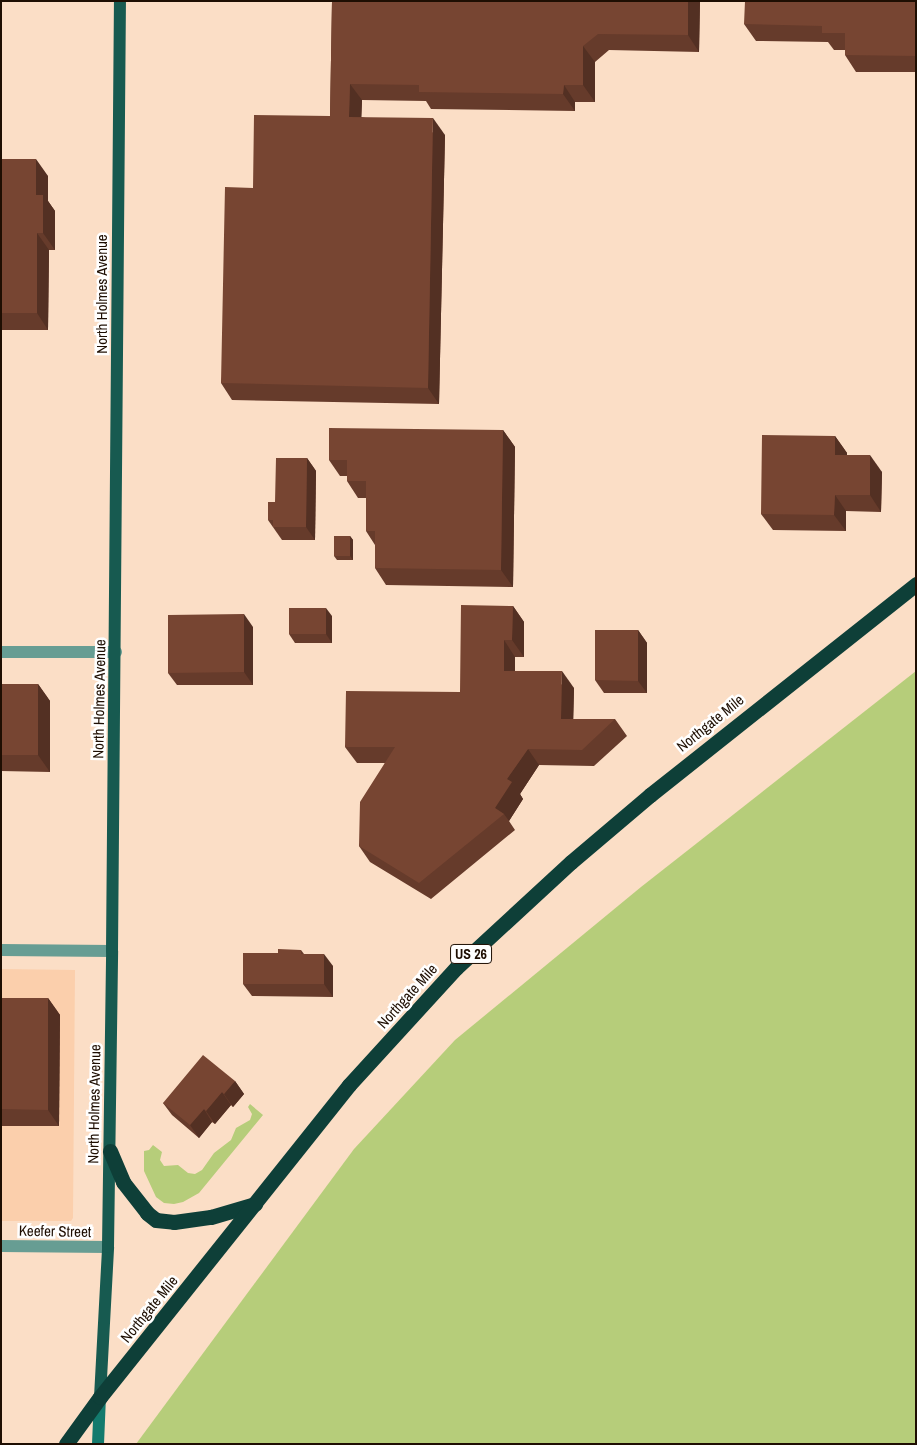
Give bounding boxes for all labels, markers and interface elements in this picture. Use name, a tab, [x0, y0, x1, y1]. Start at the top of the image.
street label: North Holmes Avenue	[93, 234, 111, 354]
street label: North Holmes Avenue	[89, 639, 109, 759]
street label: Northgate Mile	[673, 691, 747, 755]
road number: US 26	[450, 942, 492, 966]
street label: Northgate Mile	[373, 960, 441, 1032]
street label: North Holmes Avenue	[84, 1044, 104, 1164]
street label: Keefer Street	[19, 1221, 91, 1241]
street label: Northgate Mile	[117, 1272, 181, 1346]

